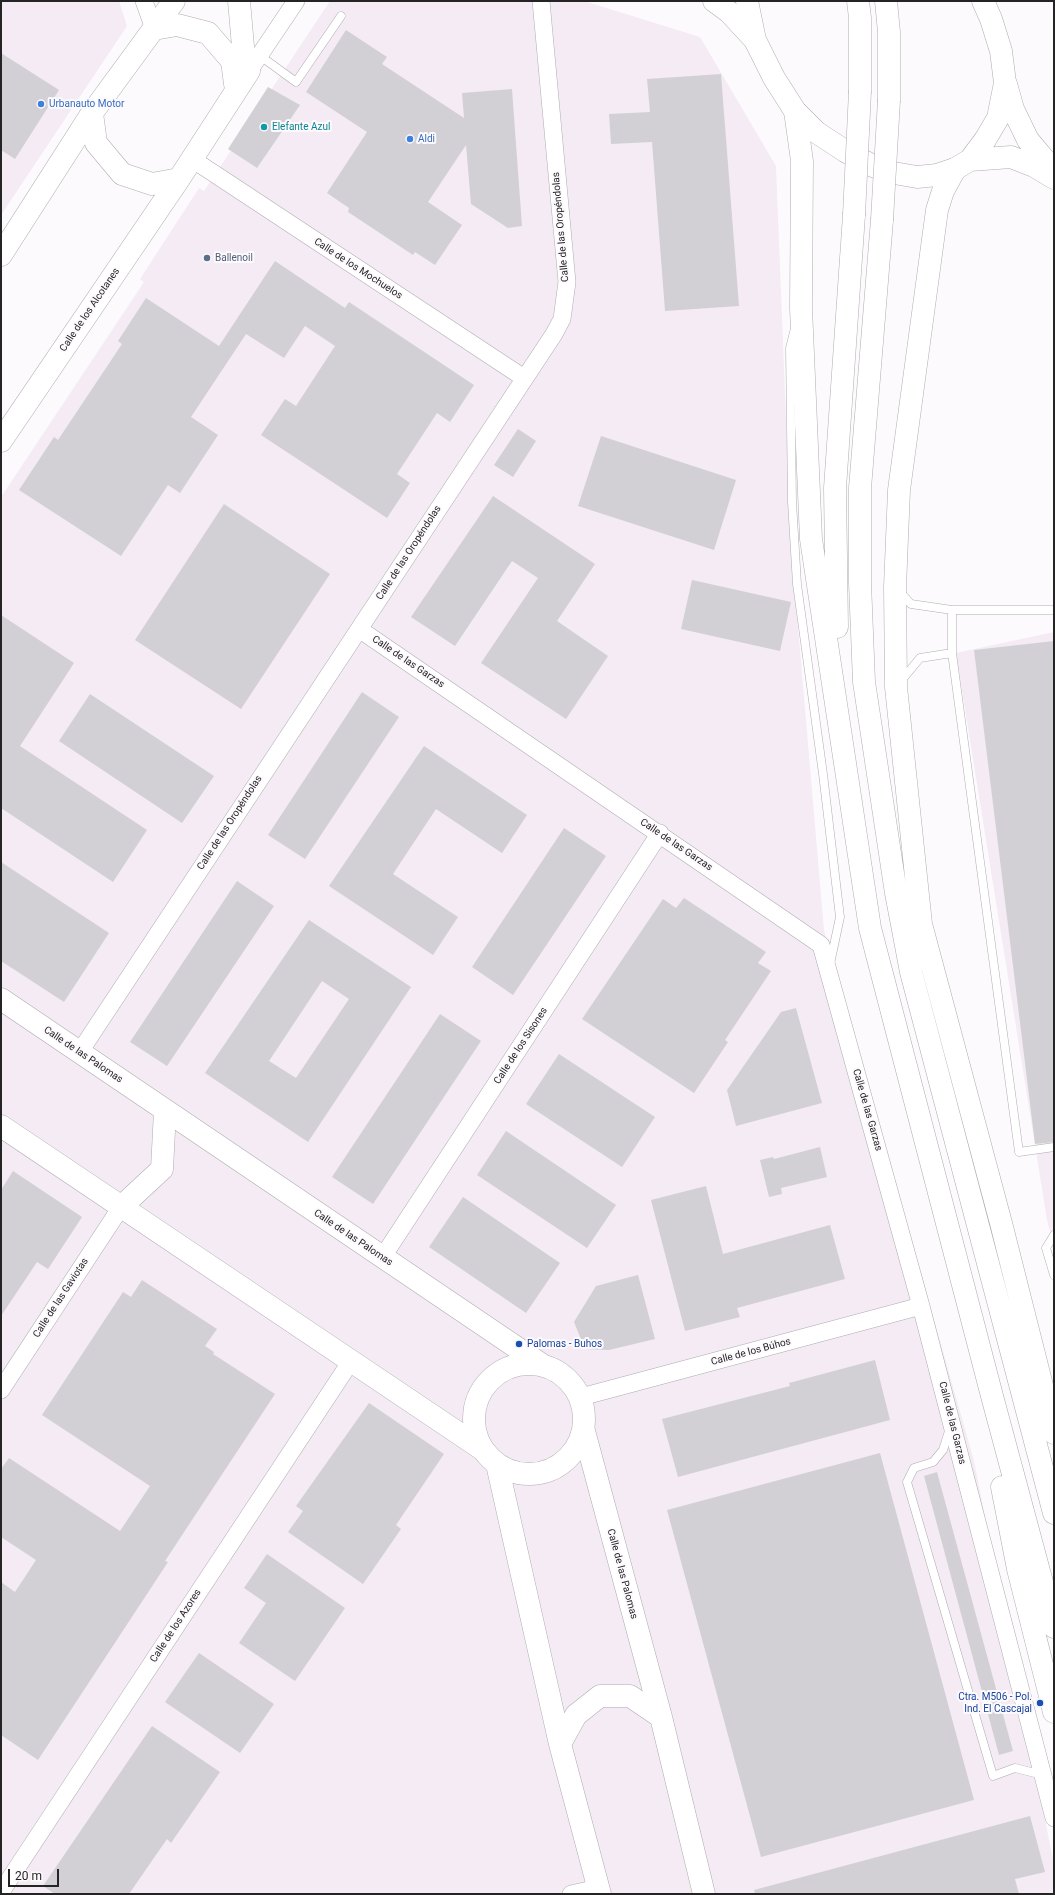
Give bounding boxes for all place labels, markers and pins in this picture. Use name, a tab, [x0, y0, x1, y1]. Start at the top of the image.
place label: Urbanauto Motor	[49, 98, 124, 110]
marker: Urbanauto Motor	[36, 99, 46, 109]
place label: Elefante Azul	[272, 121, 330, 133]
marker: Elefante Azul	[259, 122, 269, 132]
place label: Aldi	[418, 133, 435, 145]
marker: Aldi	[405, 134, 415, 144]
place label: Ballenoil	[215, 252, 253, 264]
marker: Ballenoil	[202, 253, 212, 263]
place label: Palomas - Buhos	[527, 1338, 602, 1350]
marker: Palomas - Buhos	[514, 1339, 524, 1349]
place label: Ctra. M506 - Pol. Ind. El Cascajal	[958, 1691, 1032, 1714]
marker: Ctra. M506 - Pol. Ind. El Cascajal	[1035, 1698, 1045, 1708]

